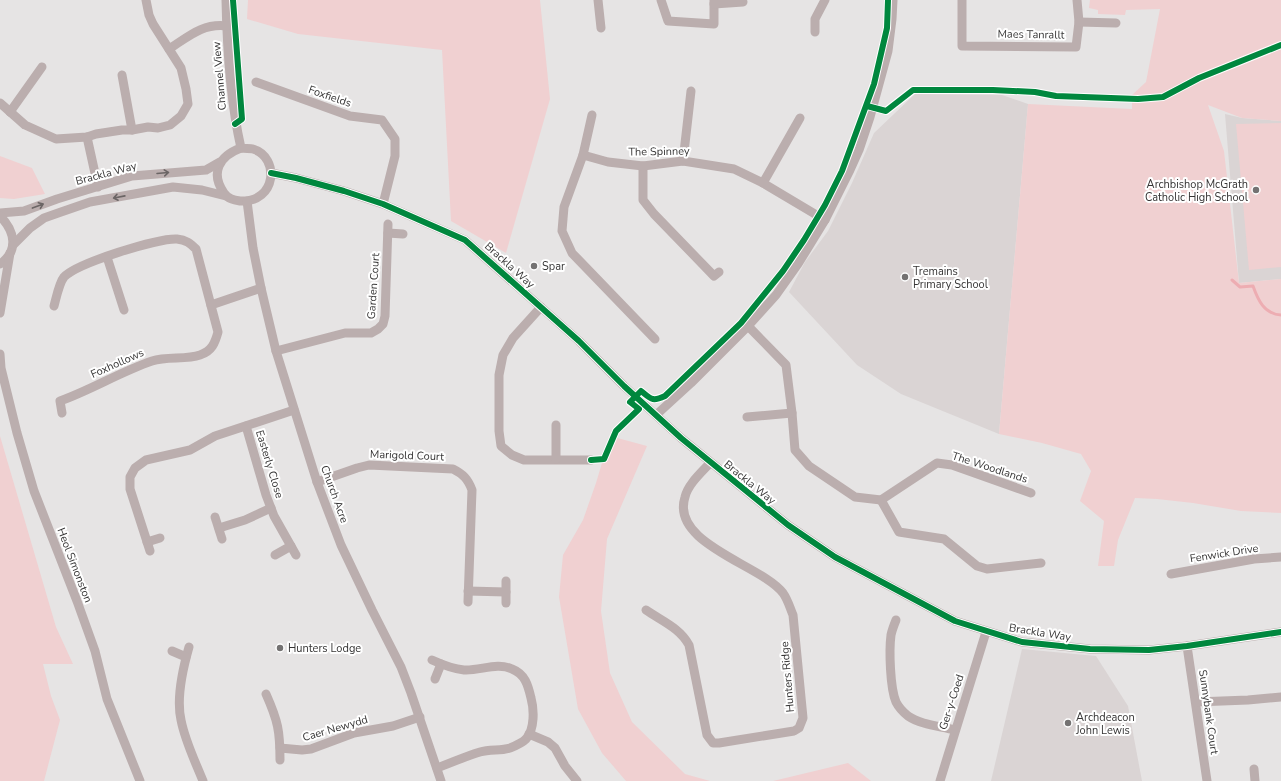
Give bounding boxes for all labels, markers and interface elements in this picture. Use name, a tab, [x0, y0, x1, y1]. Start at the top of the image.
street label: Maes Tanrallt	[997, 26, 1065, 43]
street label: Channel View	[209, 41, 230, 111]
street label: Foxfields	[306, 82, 353, 111]
street label: The Spinney	[628, 143, 690, 160]
street label: Brackla Way	[74, 158, 139, 189]
one-way arrow	[156, 170, 169, 177]
place label: Archbishop McGrath Catholic High School	[1145, 177, 1249, 205]
marker: Archbishop McGrath Catholic High School	[1251, 185, 1261, 195]
one-way arrow	[113, 193, 126, 201]
one-way arrow	[31, 202, 44, 209]
street label: Brackla Way	[481, 239, 538, 292]
street label: Garden Court	[364, 252, 383, 320]
place label: Spar	[542, 259, 565, 274]
marker: Spar	[529, 261, 539, 271]
place label: Tremains Primary School	[913, 264, 989, 292]
marker: Tremains Primary School	[900, 272, 910, 282]
street label: Foxhollows	[88, 345, 146, 382]
street label: Easterly Close	[252, 428, 287, 500]
street label: Marigold Court	[370, 447, 444, 464]
street label: The Woodlands	[950, 448, 1030, 487]
street label: Brackla Way	[721, 457, 779, 508]
street label: Church Acre	[317, 463, 352, 525]
street label: Heol Simonston	[53, 526, 96, 605]
street label: Fenwick Drive	[1189, 541, 1260, 566]
street label: Brackla Way	[1008, 620, 1072, 645]
place label: Hunters Lodge	[288, 641, 361, 656]
street label: Hunters Ridge	[777, 641, 798, 713]
marker: Hunters Lodge	[275, 643, 285, 653]
street label: Sunnybank Court	[1195, 669, 1222, 755]
street label: Ger-y-Coed	[935, 672, 967, 732]
place label: Archdeacon John Lewis	[1075, 710, 1135, 738]
street label: Caer Newydd	[301, 712, 370, 745]
marker: Archdeacon John Lewis	[1063, 718, 1073, 728]

